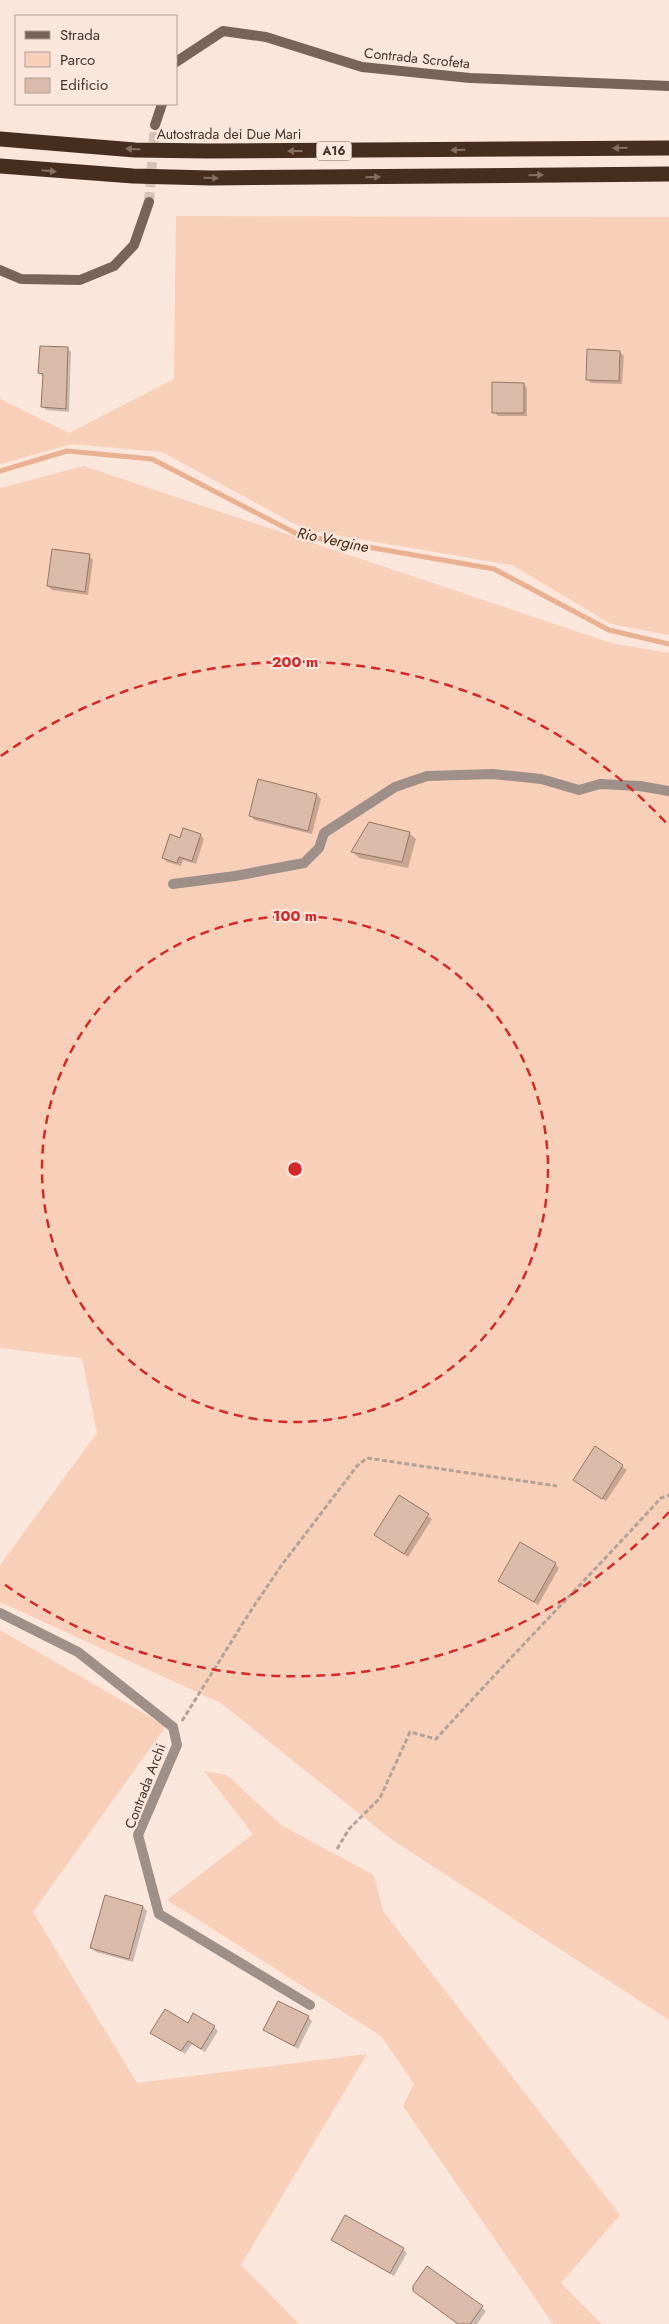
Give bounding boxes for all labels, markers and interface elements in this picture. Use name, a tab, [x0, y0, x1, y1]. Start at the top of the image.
legend	[15, 15, 178, 105]
text: Strada	[60, 24, 100, 46]
street label: Contrada Scrofeta	[363, 42, 471, 74]
text: Parco	[60, 49, 95, 71]
text: Edificio	[60, 74, 108, 96]
street label: Autostrada dei Due Mari	[157, 124, 301, 144]
road number: A16	[316, 142, 352, 160]
one-way arrow	[612, 144, 628, 152]
one-way arrow	[125, 145, 141, 153]
one-way arrow	[450, 146, 466, 154]
one-way arrow	[287, 147, 303, 155]
one-way arrow	[41, 167, 57, 175]
one-way arrow	[528, 171, 544, 179]
one-way arrow	[366, 173, 382, 181]
one-way arrow	[203, 174, 219, 182]
water label: Rio Vergine	[295, 522, 371, 558]
text: 200 m	[272, 651, 318, 673]
text: 100 m	[273, 905, 317, 927]
centre of rings	[286, 1160, 304, 1178]
street label: Contrada Archi	[120, 1740, 170, 1832]

